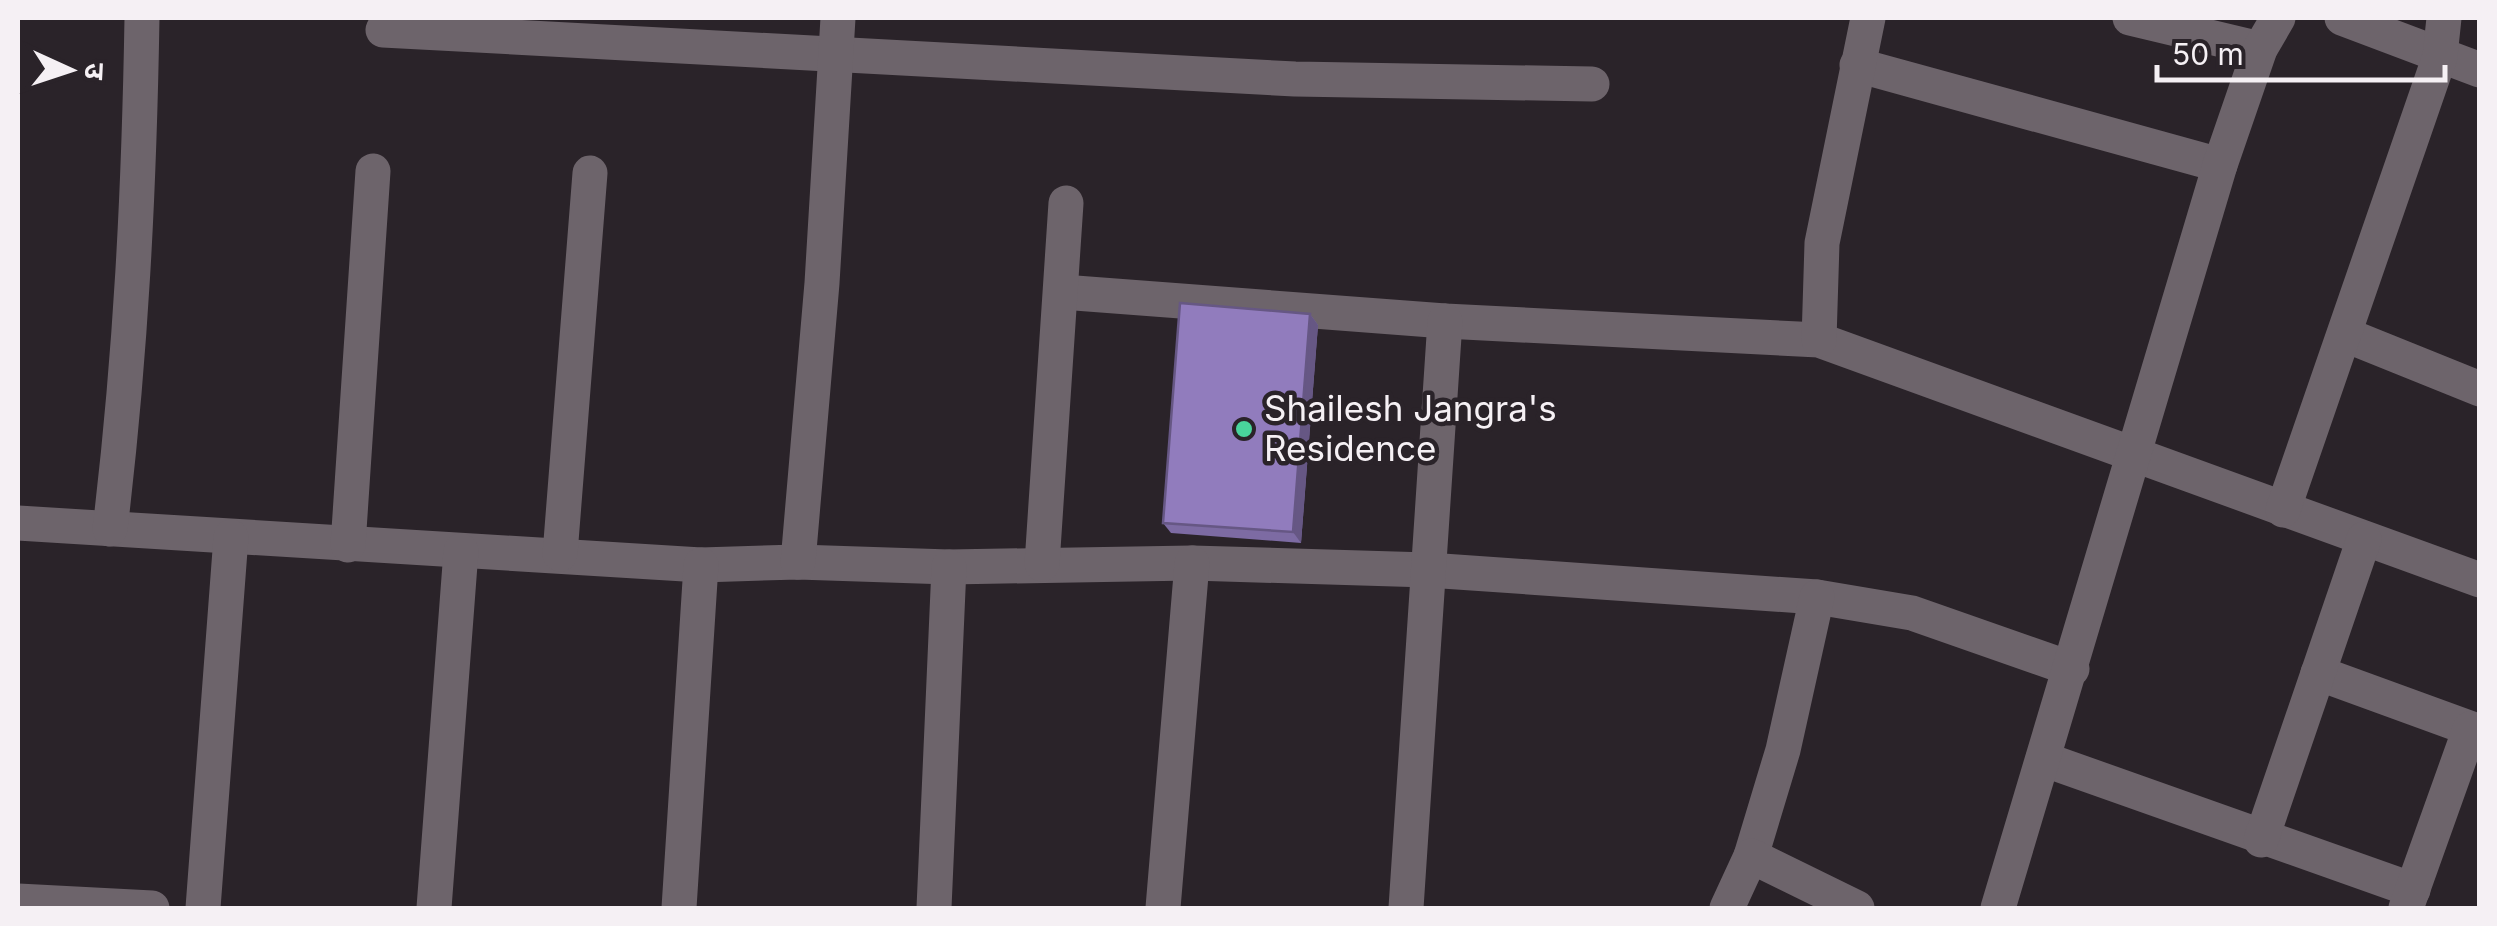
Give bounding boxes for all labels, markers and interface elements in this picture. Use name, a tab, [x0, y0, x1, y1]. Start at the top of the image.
north arrow	[20, 20, 120, 120]
scale bar	[2157, 20, 2444, 82]
text: 50 m	[2172, 36, 2244, 72]
text: उ	[78, 62, 112, 81]
place label: Shailesh Jangra's Residence	[1264, 387, 1557, 469]
marker: Shailesh Jangra's Residence	[1233, 418, 1255, 440]

